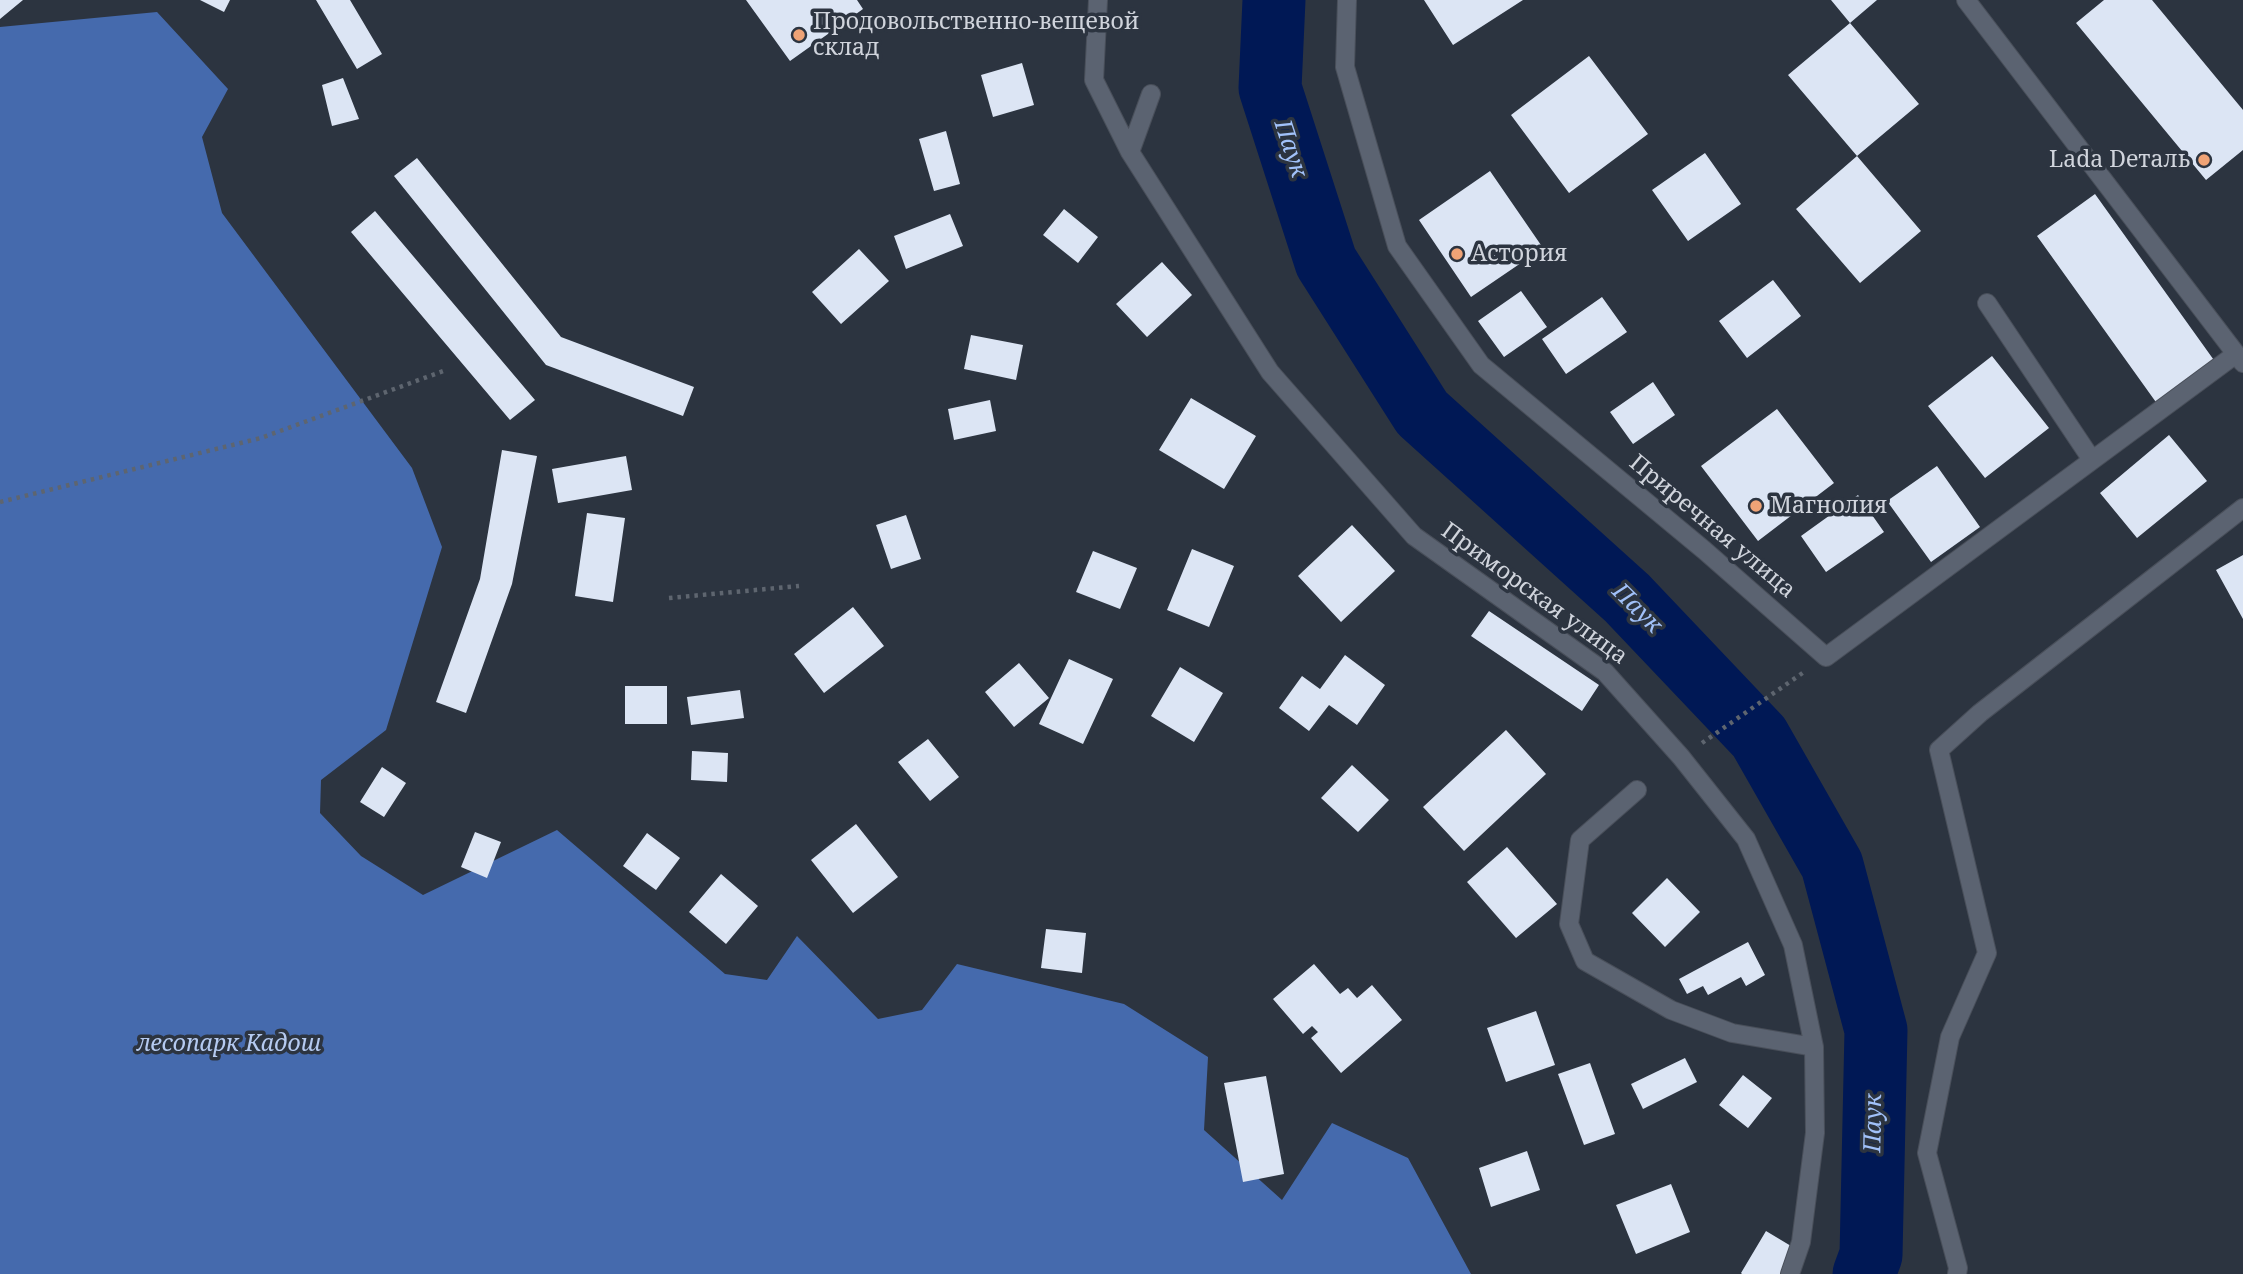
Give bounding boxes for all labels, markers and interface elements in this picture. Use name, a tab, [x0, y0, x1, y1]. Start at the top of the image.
place label: Продовольственно-вещевой склад	[813, 8, 1139, 62]
marker: Продовольственно-вещевой склад	[791, 27, 807, 43]
water label: Паук	[1267, 116, 1313, 182]
place label: Lada Dеталь	[2049, 146, 2190, 174]
marker: Lada Dеталь	[2196, 152, 2212, 168]
place label: Астория	[1471, 240, 1567, 268]
marker: Астория	[1449, 246, 1465, 262]
street label: Приречная улица	[1623, 449, 1801, 605]
place label: Магнолия	[1770, 492, 1887, 520]
marker: Магнолия	[1748, 498, 1764, 514]
street label: Приморская улица	[1436, 517, 1632, 671]
water label: Паук	[1606, 578, 1668, 640]
park label: лесопарк Кадош	[137, 1030, 321, 1058]
water label: Паук	[1859, 1093, 1889, 1153]

